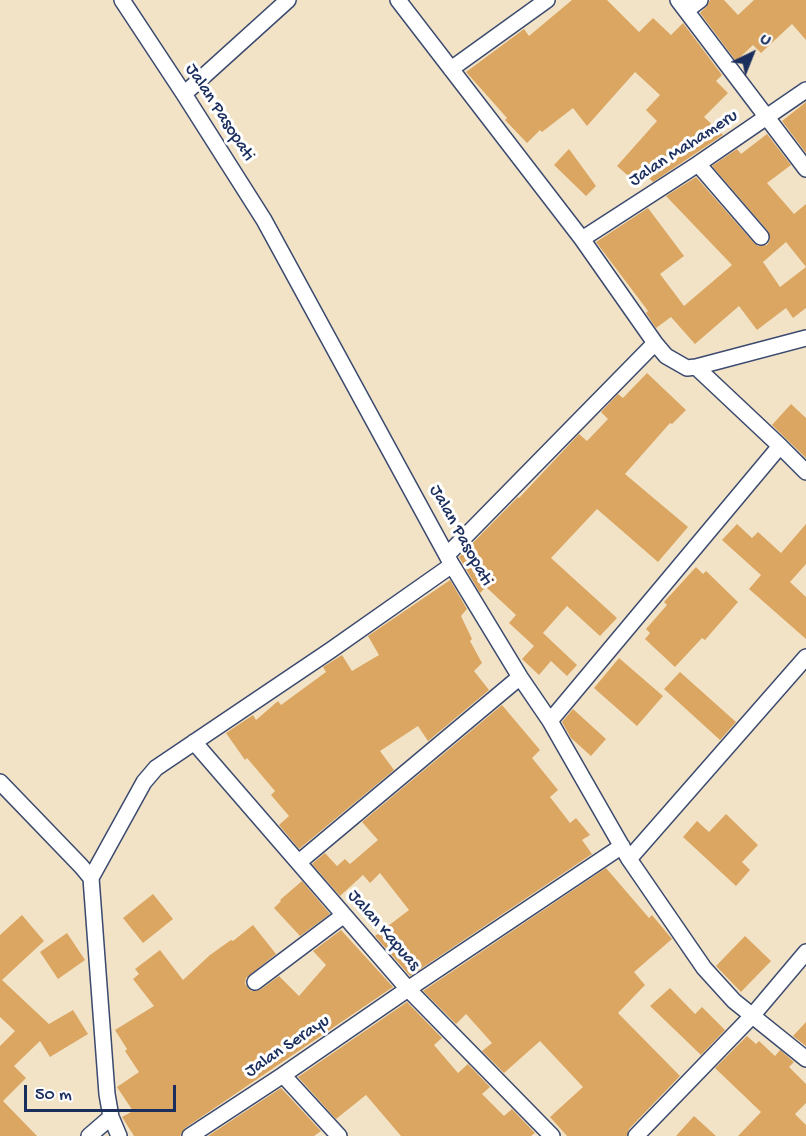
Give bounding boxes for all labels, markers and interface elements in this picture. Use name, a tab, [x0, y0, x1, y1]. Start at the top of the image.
north arrow	[722, 24, 782, 84]
text: U	[755, 30, 774, 51]
street label: Jalan Pasopati	[179, 60, 259, 166]
street label: Jalan Mahameru	[626, 106, 742, 192]
street label: Jalan Pasopati	[423, 482, 497, 590]
street label: Jalan Kapuas	[342, 886, 424, 976]
street label: Jalan Serayu	[241, 1011, 335, 1083]
scale bar	[27, 1073, 178, 1111]
text: 50 m	[35, 1085, 72, 1106]

